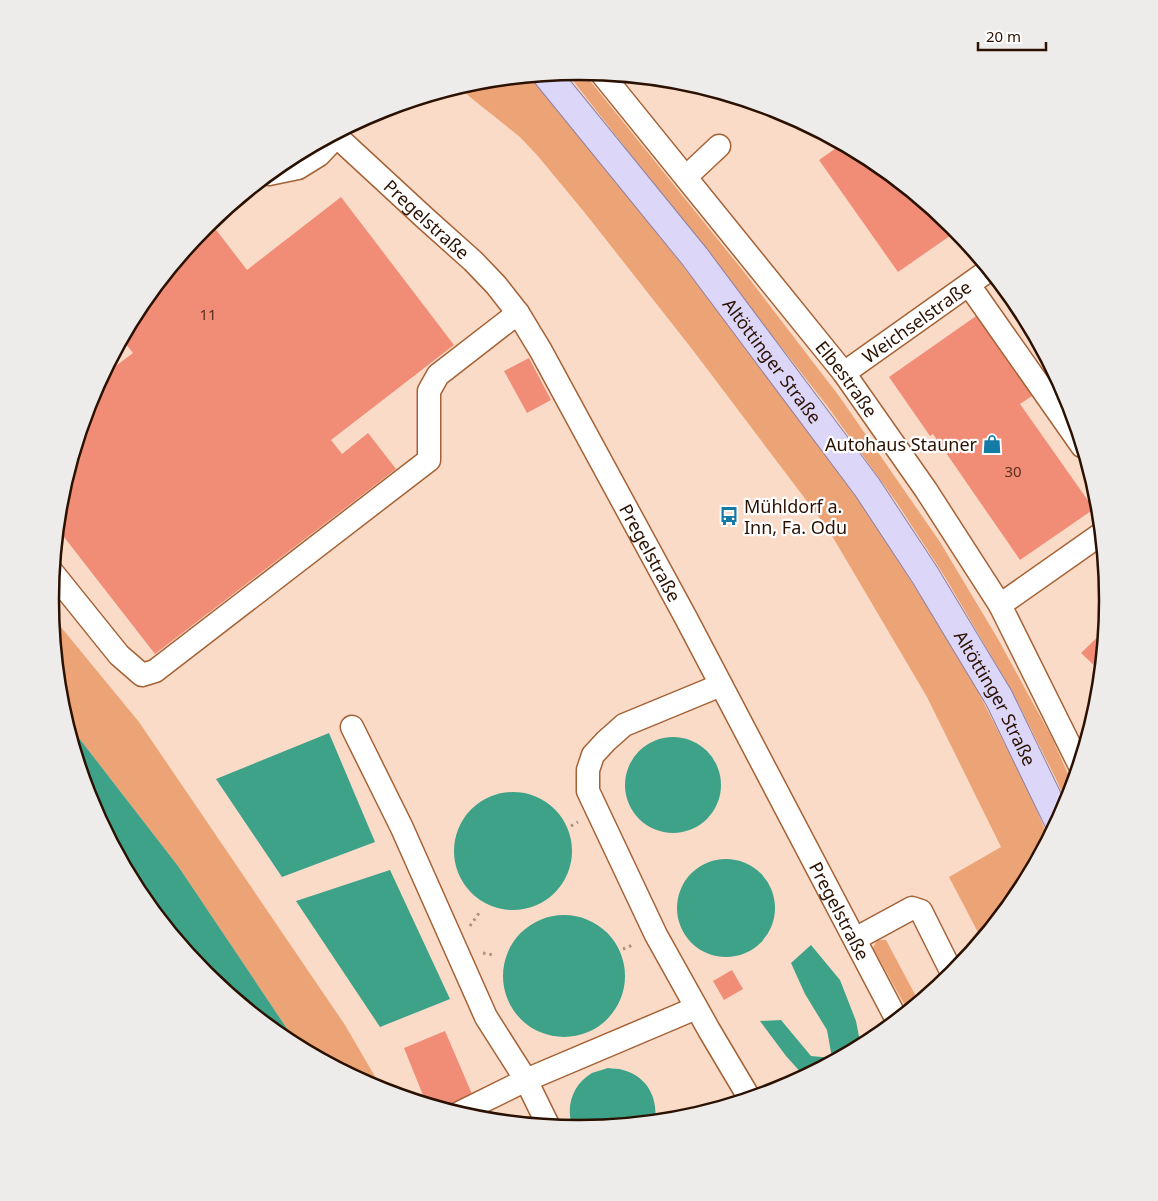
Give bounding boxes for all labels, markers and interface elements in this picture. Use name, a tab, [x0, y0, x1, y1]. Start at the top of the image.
scale bar	[978, 20, 1046, 52]
text: 20 m	[986, 26, 1021, 46]
street label: Pregelstraße	[379, 174, 475, 264]
street label: Weichselstraße	[857, 275, 976, 368]
street label: Altöttinger Straße	[718, 293, 827, 428]
house number: 11	[199, 304, 217, 324]
street label: Elbestraße	[810, 336, 883, 422]
place label: Autohaus Stauner	[825, 432, 978, 456]
shop icon: Autohaus Stauner	[981, 433, 1003, 455]
house number: 30	[1004, 461, 1022, 481]
place label: Mühldorf a. Inn, Fa. Odu	[744, 494, 847, 539]
street label: Pregelstraße	[614, 500, 687, 606]
bus stop icon: Mühldorf a. Inn, Fa. Odu	[718, 505, 740, 527]
street label: Altöttinger Straße	[949, 626, 1042, 770]
street label: Pregelstraße	[804, 857, 875, 964]

